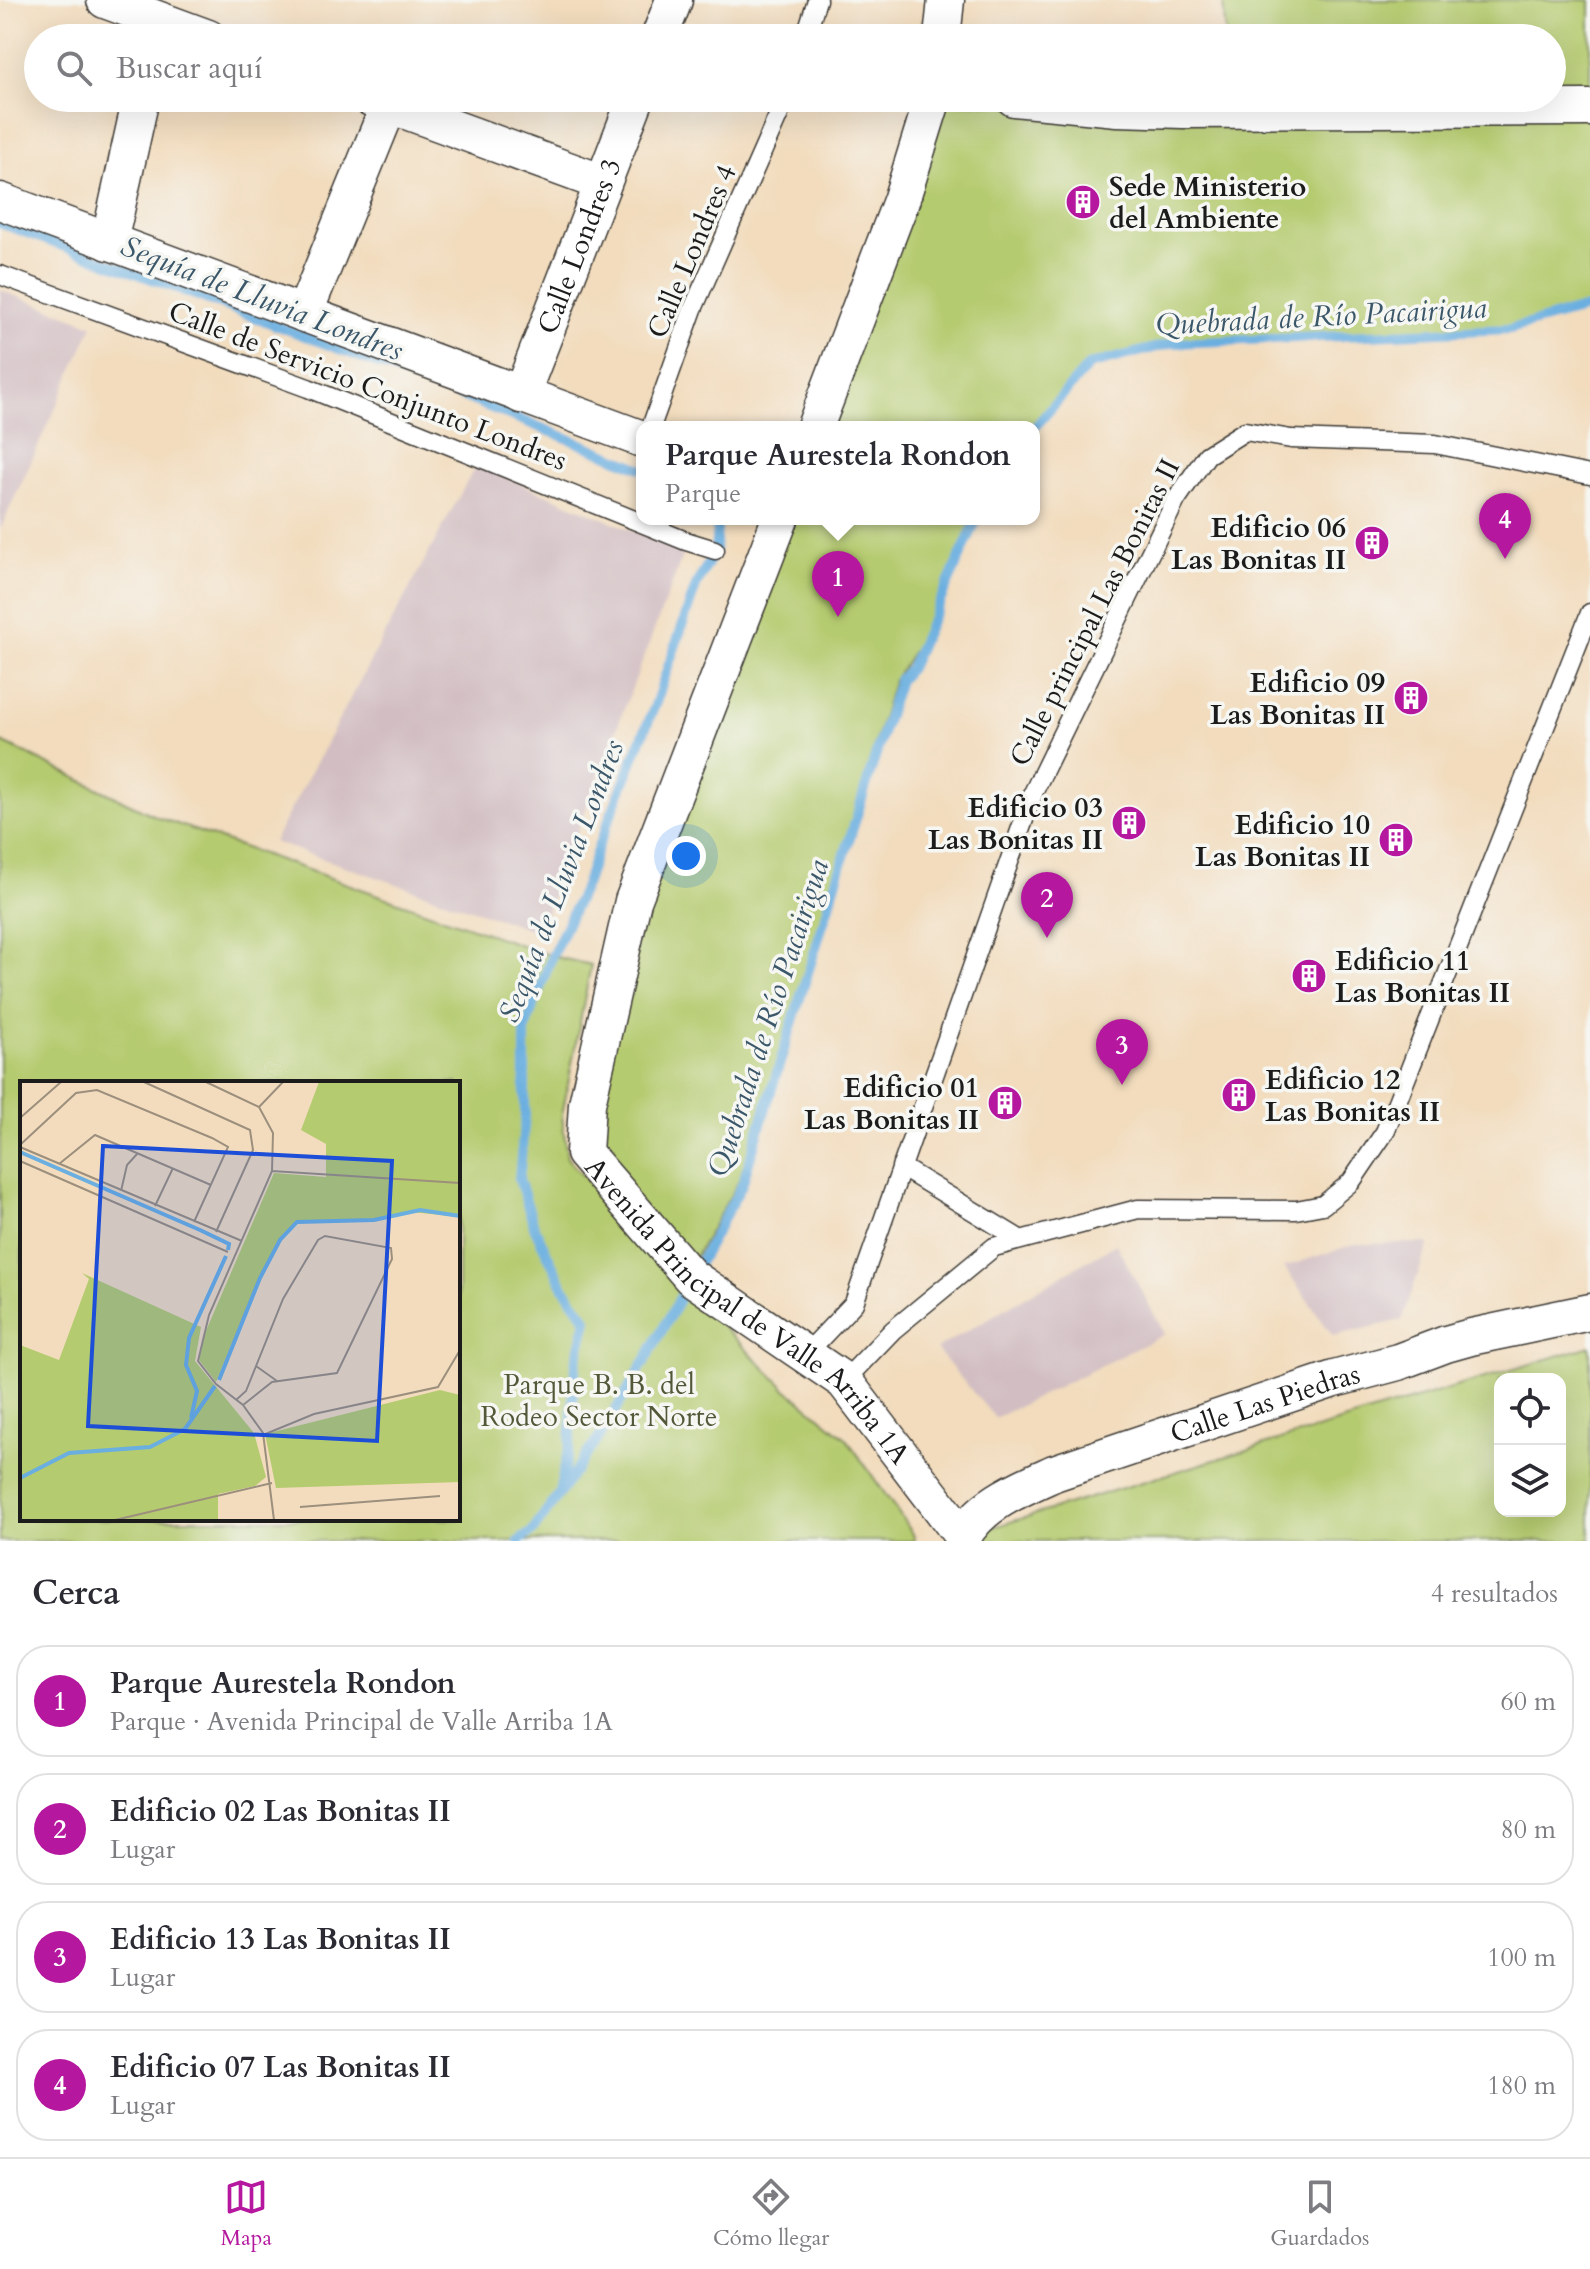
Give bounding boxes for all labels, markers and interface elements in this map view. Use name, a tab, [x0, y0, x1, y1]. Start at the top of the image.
search box	[24, 24, 1566, 112]
icon: search	[52, 46, 96, 90]
text: Buscar aquí	[116, 48, 262, 89]
street label: Calle Londres 3	[529, 153, 631, 339]
street label: Calle Londres 4	[638, 159, 746, 344]
place label: Sede Ministerio del Ambiente	[1109, 168, 1306, 238]
building icon: Sede Ministerio del Ambiente	[1064, 183, 1102, 221]
water label: Sequía de Lluvia Londres	[115, 226, 409, 371]
water label: Quebrada de Río Pacairigua	[1154, 287, 1488, 346]
street label: Calle de Servicio Conjunto Londres	[163, 292, 572, 480]
popup	[636, 421, 1040, 525]
text: Parque Aurestela Rondon	[665, 435, 1011, 476]
street label: Calle principal Las Bonitas II	[1001, 452, 1189, 773]
text: Parque	[665, 476, 741, 511]
pin: 4	[1479, 493, 1531, 559]
place label: Edificio 06 Las Bonitas II	[1171, 509, 1346, 579]
building icon: Edificio 06 Las Bonitas II	[1353, 524, 1391, 562]
pin: 1	[812, 551, 864, 617]
place label: Edificio 09 Las Bonitas II	[1210, 664, 1385, 734]
building icon: Edificio 09 Las Bonitas II	[1392, 679, 1430, 717]
water label: Sequía de Lluvia Londres	[489, 734, 634, 1028]
place label: Edificio 03 Las Bonitas II	[928, 789, 1103, 859]
building icon: Edificio 03 Las Bonitas II	[1110, 804, 1148, 842]
place label: Edificio 10 Las Bonitas II	[1195, 806, 1370, 876]
building icon: Edificio 10 Las Bonitas II	[1377, 821, 1415, 859]
your location	[666, 836, 706, 876]
water label: Quebrada de Río Pacairigua	[698, 854, 839, 1182]
pin: 2	[1021, 872, 1073, 938]
place label: Edificio 11 Las Bonitas II	[1335, 942, 1510, 1012]
building icon: Edificio 11 Las Bonitas II	[1290, 957, 1328, 995]
pin: 3	[1096, 1019, 1148, 1085]
place label: Edificio 12 Las Bonitas II	[1265, 1061, 1440, 1131]
place label: Edificio 01 Las Bonitas II	[804, 1069, 979, 1139]
building icon: Edificio 12 Las Bonitas II	[1220, 1076, 1258, 1114]
inset map	[20, 1081, 460, 1521]
building icon: Edificio 01 Las Bonitas II	[986, 1084, 1024, 1122]
street label: Avenida Principal de Valle Arriba 1A	[576, 1149, 919, 1472]
street label: Calle Las Piedras	[1165, 1355, 1364, 1453]
park label: Parque B. B. del Rodeo Sector Norte	[481, 1366, 717, 1436]
map controls	[1494, 1373, 1566, 1517]
button: locate	[1494, 1373, 1566, 1445]
button: layers	[1494, 1445, 1566, 1517]
text: Cerca	[32, 1570, 120, 1616]
text: 4 resultados	[1431, 1576, 1558, 1611]
text: Parque Aurestela Rondon	[110, 1663, 456, 1704]
text: 1	[53, 1684, 67, 1719]
text: 60 m	[1500, 1684, 1556, 1719]
text: Parque · Avenida Principal de Valle Arriba 1A	[110, 1704, 613, 1739]
text: Edificio 02 Las Bonitas II	[110, 1791, 451, 1832]
text: 2	[53, 1812, 67, 1847]
text: 80 m	[1500, 1812, 1556, 1847]
text: Lugar	[110, 1832, 175, 1867]
text: Edificio 13 Las Bonitas II	[110, 1919, 451, 1960]
text: 3	[53, 1940, 67, 1975]
text: 100 m	[1487, 1940, 1556, 1975]
text: Lugar	[110, 1960, 175, 1995]
text: Edificio 07 Las Bonitas II	[110, 2047, 451, 2088]
text: 4	[53, 2068, 67, 2103]
text: 180 m	[1487, 2068, 1556, 2103]
text: Lugar	[110, 2088, 175, 2123]
tab: Mapa	[221, 2175, 272, 2253]
tab: Cómo llegar	[713, 2175, 829, 2253]
tab: Guardados	[1270, 2175, 1369, 2253]

